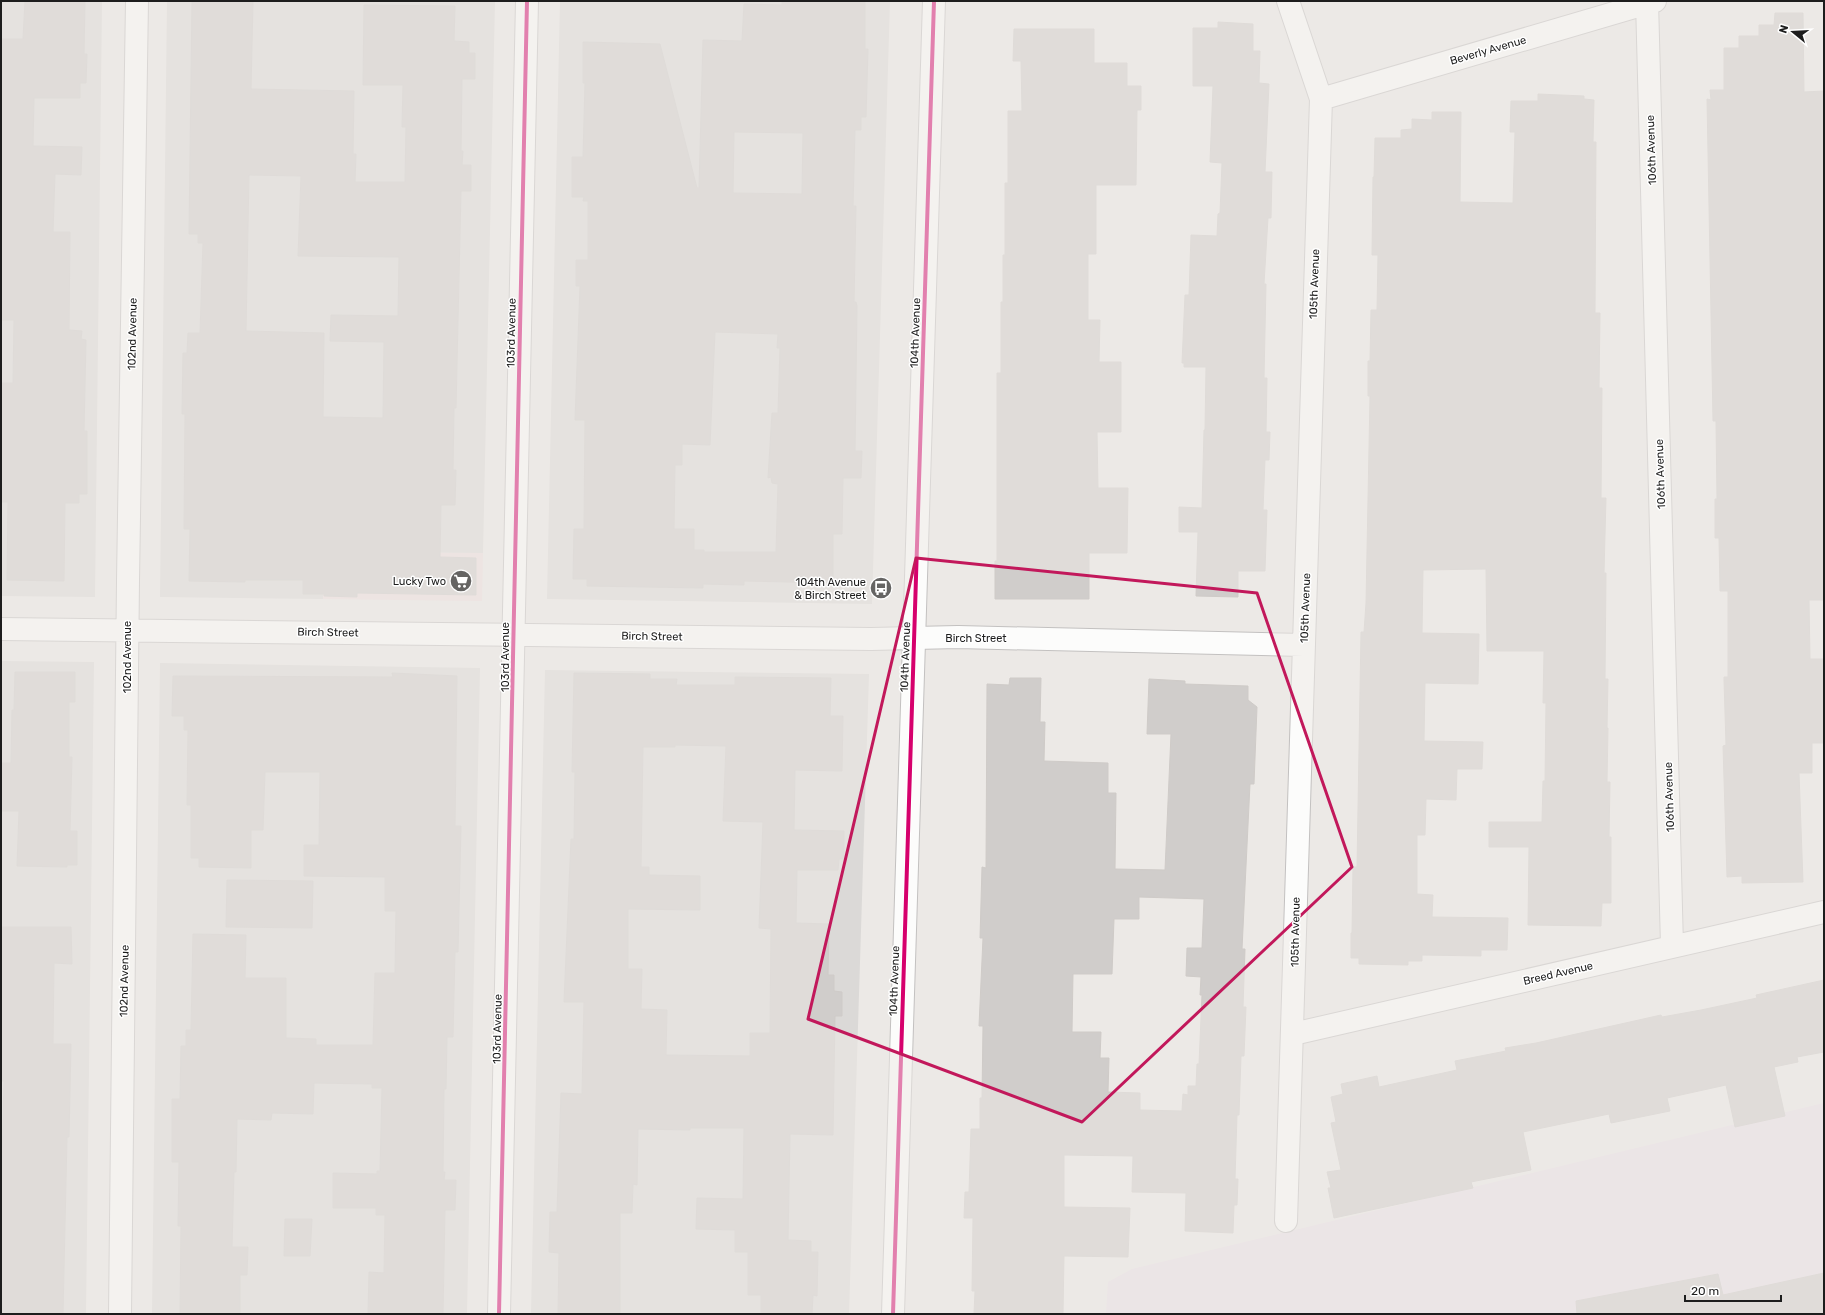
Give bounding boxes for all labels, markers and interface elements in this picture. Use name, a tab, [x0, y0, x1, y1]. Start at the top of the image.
north arrow	[1773, 12, 1813, 52]
text: N	[1777, 23, 1791, 35]
street label: Beverly Avenue	[1448, 33, 1528, 68]
street label: 106th Avenue	[1644, 115, 1659, 185]
street label: 105th Avenue	[1307, 249, 1322, 319]
street label: 102nd Avenue	[125, 298, 140, 370]
street label: 103rd Avenue	[504, 298, 519, 368]
street label: 104th Avenue	[908, 298, 923, 368]
street label: 106th Avenue	[1653, 439, 1668, 509]
supermarket icon: Lucky Two	[448, 568, 474, 594]
street label: 105th Avenue	[1298, 573, 1313, 643]
place label: Lucky Two	[393, 575, 446, 588]
bus stop icon: 104th Avenue & Birch Street	[868, 575, 894, 601]
place label: 104th Avenue & Birch Street	[794, 576, 867, 602]
street label: 102nd Avenue	[121, 621, 134, 693]
street label: 103rd Avenue	[499, 622, 512, 692]
street label: 104th Avenue	[898, 622, 913, 692]
street label: Birch Street	[297, 625, 359, 640]
street label: Birch Street	[621, 629, 683, 644]
street label: Birch Street	[945, 632, 1007, 645]
street label: 106th Avenue	[1662, 762, 1677, 832]
street label: 105th Avenue	[1288, 897, 1303, 967]
street label: 102nd Avenue	[117, 945, 132, 1017]
street label: 104th Avenue	[887, 946, 902, 1016]
street label: Breed Avenue	[1522, 959, 1594, 988]
street label: 103rd Avenue	[490, 994, 505, 1064]
scale bar	[1685, 1277, 1781, 1303]
text: 20 m	[1691, 1284, 1719, 1298]

